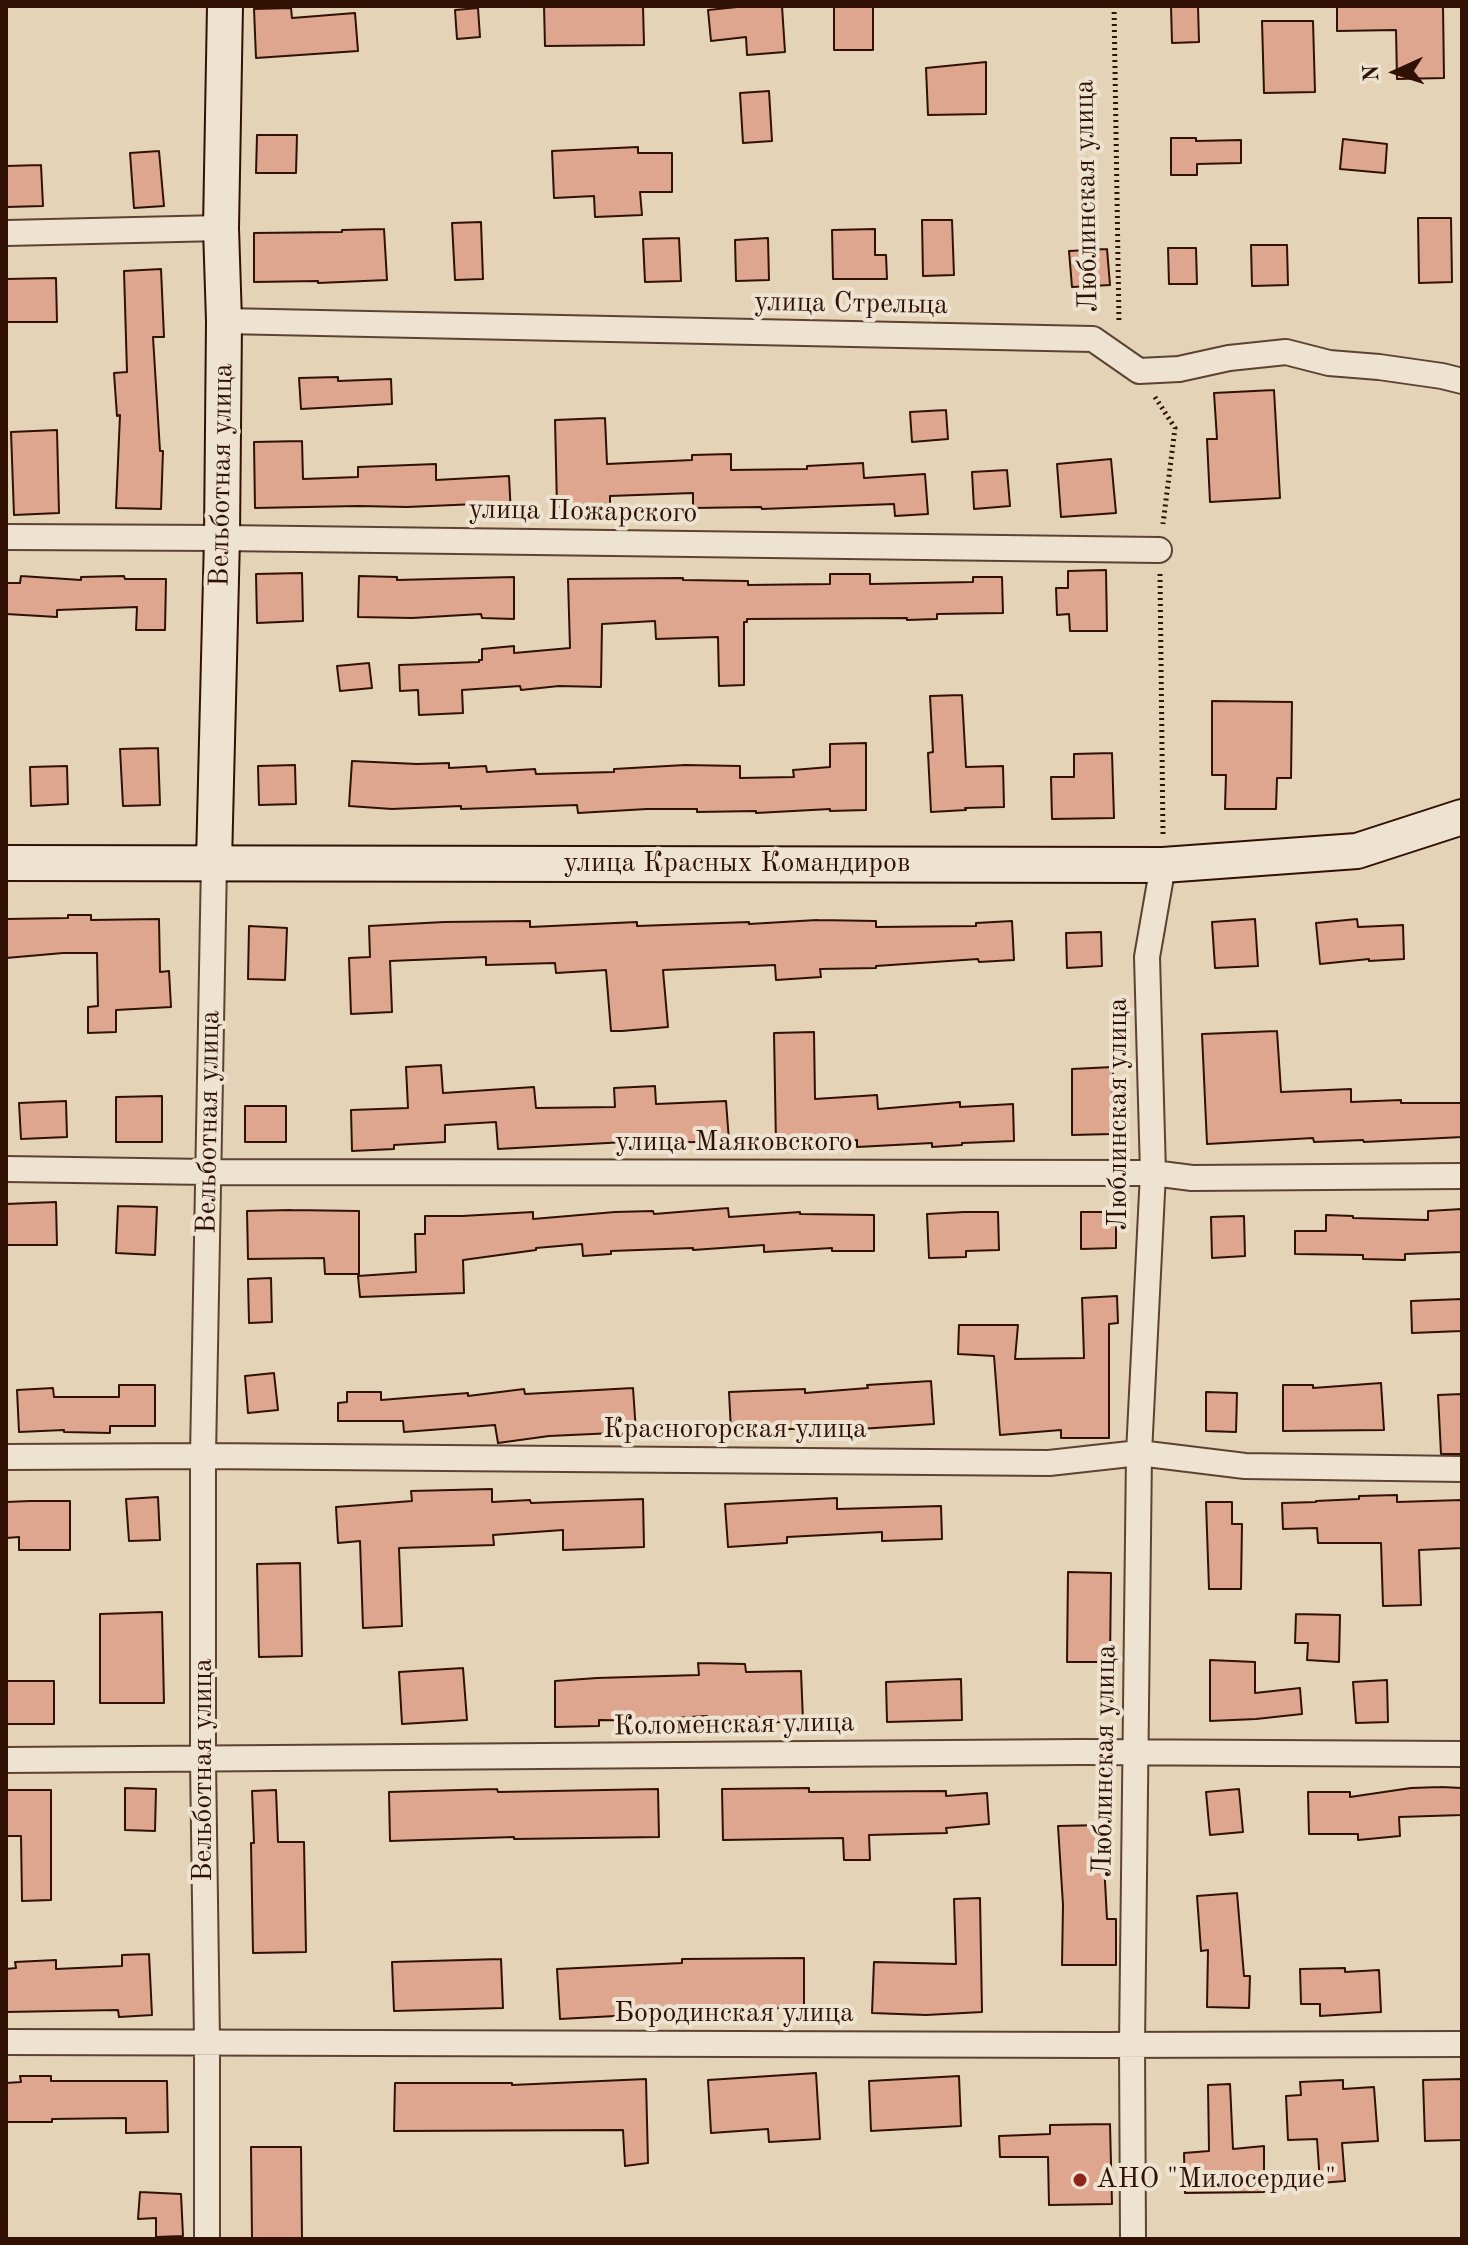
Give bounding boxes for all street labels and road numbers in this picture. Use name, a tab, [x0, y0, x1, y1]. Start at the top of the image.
street label: Люблинская улица	[1068, 79, 1106, 313]
street label: улица Стрельца	[754, 286, 948, 322]
street label: Вельботная улица	[203, 363, 241, 587]
street label: улица Пожарского	[468, 493, 698, 531]
street label: улица Красных Командиров	[564, 847, 910, 881]
street label: Люблинская улица	[1102, 998, 1136, 1230]
street label: Вельботная улица	[190, 1010, 228, 1234]
street label: улица Маяковского	[615, 1126, 853, 1160]
street label: Красногорская улица	[603, 1413, 867, 1447]
street label: Люблинская улица	[1086, 1644, 1124, 1878]
street label: Вельботная улица	[187, 1658, 221, 1882]
street label: Коломенская улица	[613, 1706, 855, 1744]
street label: Бородинская улица	[614, 1997, 854, 2031]

